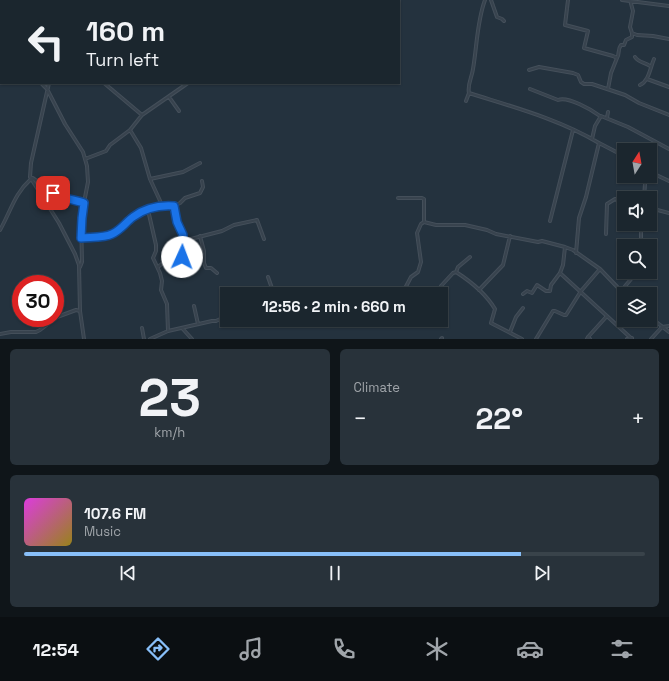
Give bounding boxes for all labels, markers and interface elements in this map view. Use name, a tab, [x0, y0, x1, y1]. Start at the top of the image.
text: 160 m	[86, 13, 165, 49]
icon: left	[20, 16, 72, 68]
text: Turn left	[86, 48, 159, 71]
north arrow	[617, 143, 657, 183]
map controls	[617, 143, 657, 327]
pin	[36, 176, 70, 210]
icon: arrive	[42, 182, 64, 204]
button: sound	[617, 191, 657, 231]
position arrow	[161, 236, 203, 278]
button: search	[617, 239, 657, 279]
speed limit sign: 30	[12, 275, 64, 327]
button: layers	[617, 287, 657, 327]
text: 12:56 · 2 min · 660 m	[262, 297, 406, 316]
text: 23	[138, 365, 201, 431]
text: Climate	[354, 379, 400, 396]
text: 22°	[476, 399, 523, 438]
text: −	[354, 404, 367, 432]
text: +	[631, 404, 645, 432]
text: km/h	[154, 424, 185, 441]
text: 107.6 FM	[84, 504, 146, 523]
text: Music	[84, 523, 121, 540]
icon: previous	[117, 562, 139, 584]
icon: pause	[324, 562, 346, 584]
icon: next	[531, 562, 553, 584]
icon: directions	[144, 635, 172, 663]
icon: music	[237, 635, 265, 663]
icon: phone	[330, 635, 358, 663]
icon: climate	[423, 635, 451, 663]
icon: car	[516, 635, 544, 663]
icon: filters	[608, 635, 636, 663]
text: 12:54	[32, 638, 79, 661]

